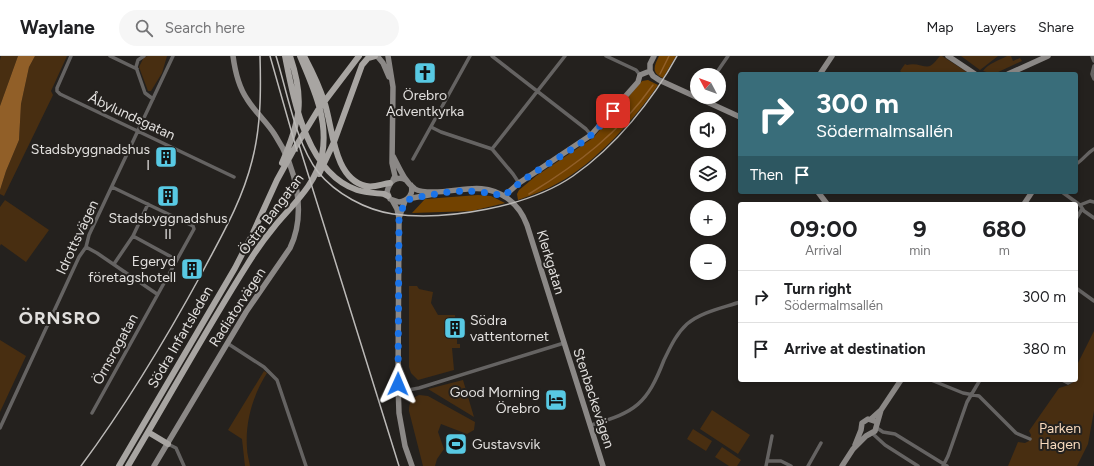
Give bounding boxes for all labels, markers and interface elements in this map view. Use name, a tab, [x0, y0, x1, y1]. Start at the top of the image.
search box	[119, 10, 399, 46]
text: Waylane	[20, 16, 95, 39]
icon: search	[133, 17, 155, 39]
text: Search here	[165, 19, 245, 37]
text: Map	[926, 19, 954, 36]
text: Layers	[976, 19, 1016, 36]
text: Share	[1038, 19, 1074, 36]
church icon: Örebro Adventkyrka	[412, 60, 438, 86]
north arrow	[690, 68, 726, 104]
map controls	[690, 68, 726, 280]
text: 300 m	[816, 86, 899, 120]
place label: Örebro Adventkyrka	[386, 87, 464, 120]
icon: right	[750, 88, 802, 140]
street label: Åbylundsgatan	[86, 89, 178, 144]
pin	[596, 94, 630, 128]
icon: arrive	[602, 100, 624, 122]
button: sound	[690, 112, 726, 148]
text: Södermalmsallén	[816, 120, 953, 142]
place label: Stadsbyggnadshus I	[31, 141, 150, 174]
building icon: Stadsbyggnadshus I	[153, 144, 179, 170]
button: layers	[690, 156, 726, 192]
icon: arrive	[791, 164, 813, 186]
text: Then	[750, 166, 783, 184]
street label: Östra Bangatan	[235, 170, 308, 258]
building icon: Stadsbyggnadshus II	[155, 183, 181, 209]
street label: Idrottsvägen	[53, 197, 102, 277]
button: +	[690, 200, 726, 236]
place label: Stadsbyggnadshus II	[108, 210, 228, 243]
text: 09:00	[790, 214, 857, 243]
text: 9	[913, 214, 927, 243]
text: 680	[982, 214, 1026, 243]
street label: Klerkgatan	[533, 228, 568, 296]
text: Arrival	[805, 243, 842, 258]
text: min	[909, 243, 930, 258]
text: m	[999, 243, 1010, 258]
button: −	[690, 244, 726, 280]
place label: Egeryd företagshotell	[88, 253, 176, 286]
building icon: Egeryd företagshotell	[179, 256, 205, 282]
street label: Radiatorvägen	[206, 264, 269, 350]
text: Turn right	[784, 280, 852, 298]
street label: Södra Infartsleden	[144, 283, 217, 391]
icon: right	[750, 286, 772, 308]
text: 300 m	[1022, 288, 1066, 306]
text: Södermalmsallén	[784, 298, 883, 313]
district label: ÖRNSRO	[19, 307, 101, 329]
street label: Örnsrogatan	[89, 311, 142, 388]
place label: Södra vattentornet	[470, 312, 549, 345]
building icon: Södra vattentornet	[442, 315, 468, 341]
icon: arrive	[750, 338, 772, 360]
text: Arrive at destination	[784, 340, 925, 358]
text: 380 m	[1023, 340, 1066, 358]
street label: Stenbackevägen	[569, 346, 618, 451]
position arrow	[377, 363, 419, 405]
place label: Good Morning Örebro	[450, 384, 540, 417]
hotel icon: Good Morning Örebro	[543, 387, 569, 413]
park label: Parken Hagen	[1039, 420, 1081, 453]
sports icon: Gustavsvik	[443, 431, 469, 457]
place label: Gustavsvik	[472, 436, 541, 453]

